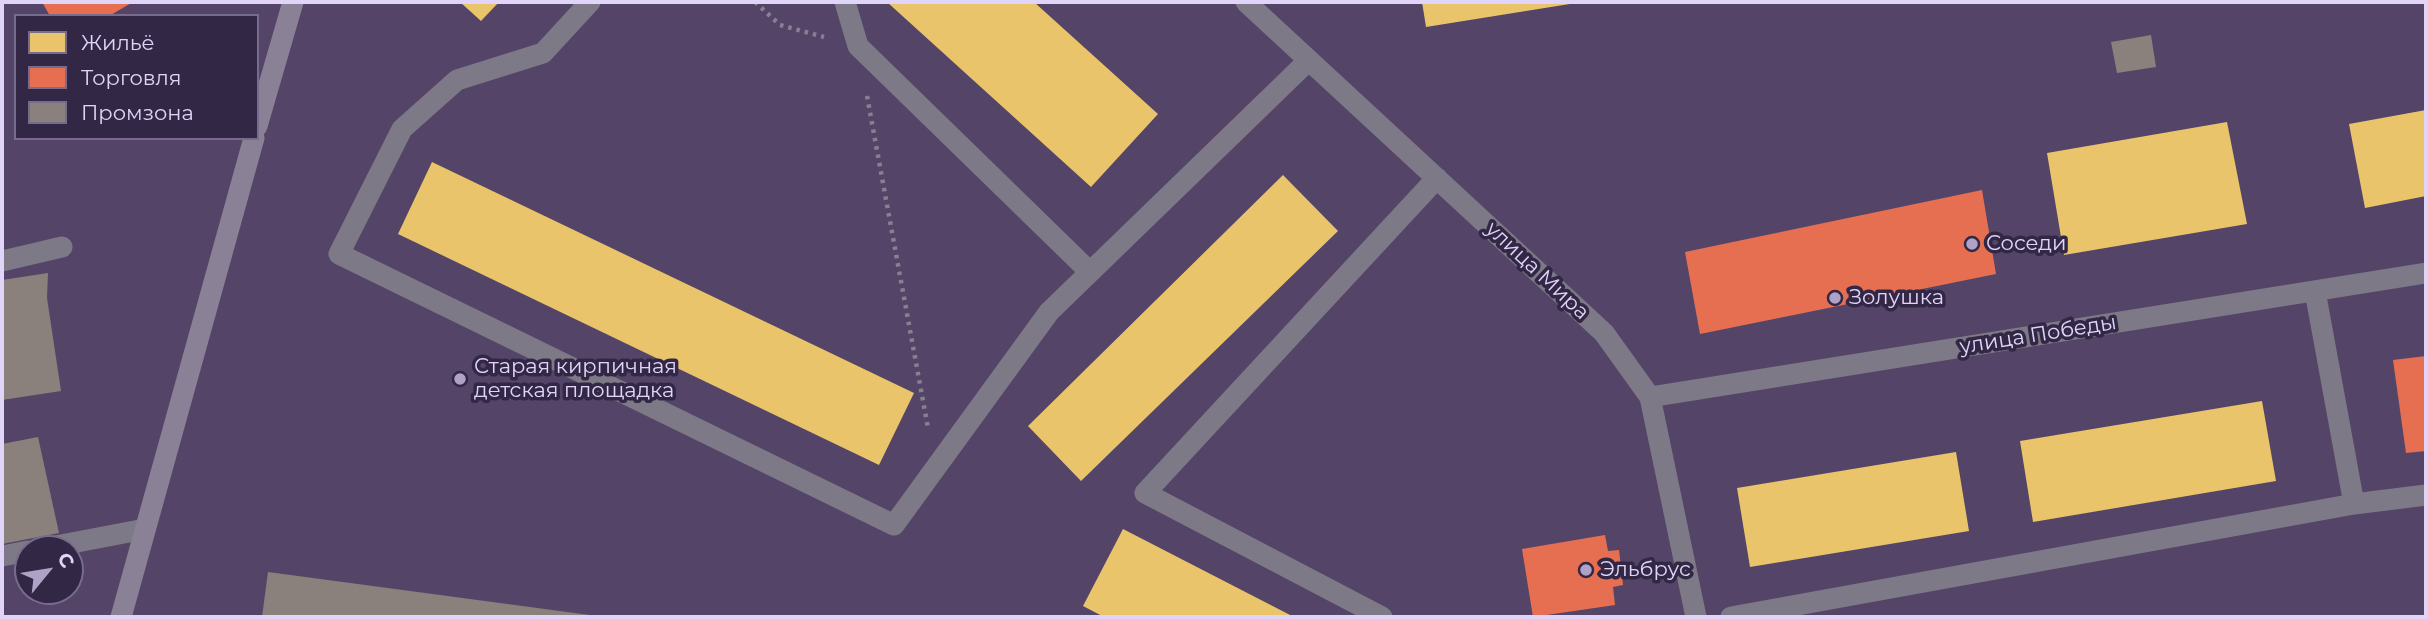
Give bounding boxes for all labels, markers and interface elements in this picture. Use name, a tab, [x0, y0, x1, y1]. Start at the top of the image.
legend	[14, 14, 259, 140]
text: Жильё	[81, 30, 155, 55]
text: Торговля	[81, 65, 182, 90]
text: Промзона	[81, 100, 194, 125]
street label: улица Мира	[1480, 217, 1594, 325]
place label: Соседи	[1986, 231, 2066, 257]
marker: Соседи	[1964, 236, 1980, 252]
place label: Золушка	[1849, 285, 1944, 311]
marker: Золушка	[1827, 290, 1843, 306]
street label: улица Победы	[1958, 310, 2118, 360]
place label: Старая кирпичная детская площадка	[474, 354, 677, 404]
marker: Старая кирпичная детская площадка	[452, 371, 468, 387]
north arrow	[14, 535, 84, 605]
text: С	[52, 549, 79, 572]
place label: Эльбрус	[1600, 557, 1691, 583]
marker: Эльбрус	[1578, 562, 1594, 578]

